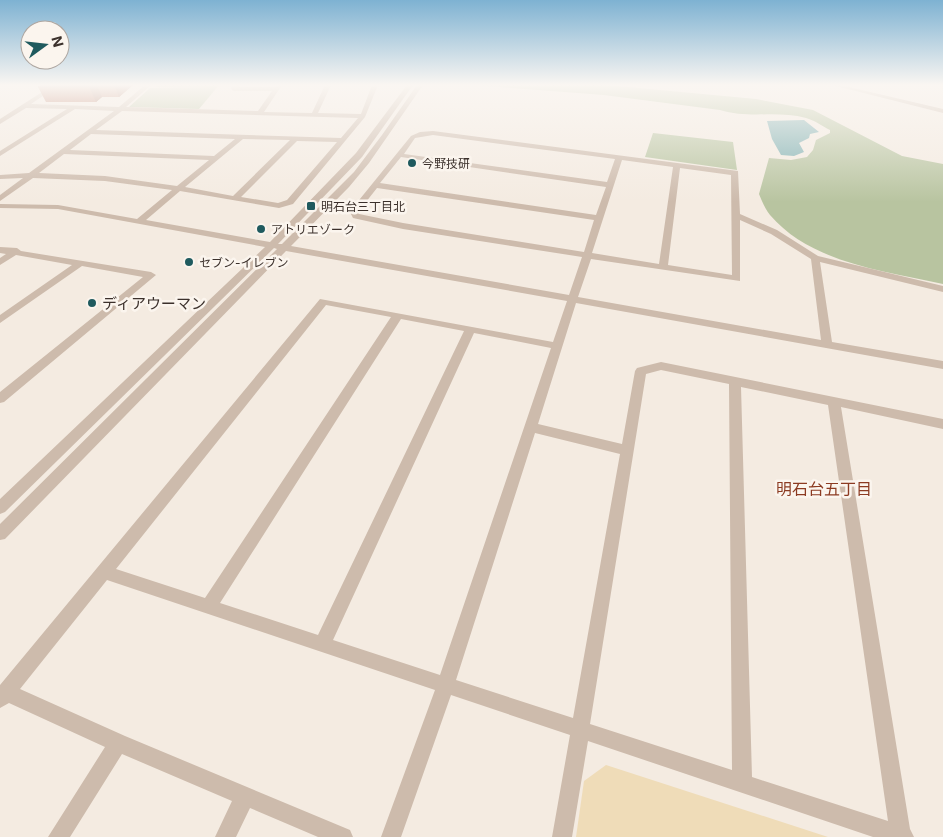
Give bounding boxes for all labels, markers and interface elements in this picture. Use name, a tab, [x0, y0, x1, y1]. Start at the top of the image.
north arrow	[20, 20, 70, 70]
text: N	[48, 34, 68, 49]
place label: 今野技研	[422, 156, 470, 171]
marker: 今野技研	[406, 157, 418, 169]
place label: 明石台三丁目北	[321, 199, 405, 214]
marker: 明石台三丁目北	[305, 200, 317, 212]
place label: アトリエゾーク	[271, 222, 355, 237]
marker: アトリエゾーク	[255, 223, 267, 235]
place label: セブン-イレブン	[199, 255, 289, 270]
marker: セブン-イレブン	[183, 256, 195, 268]
place label: ディアウーマン	[102, 294, 206, 313]
marker: ディアウーマン	[86, 297, 98, 309]
district label: 明石台五丁目	[776, 479, 872, 499]

